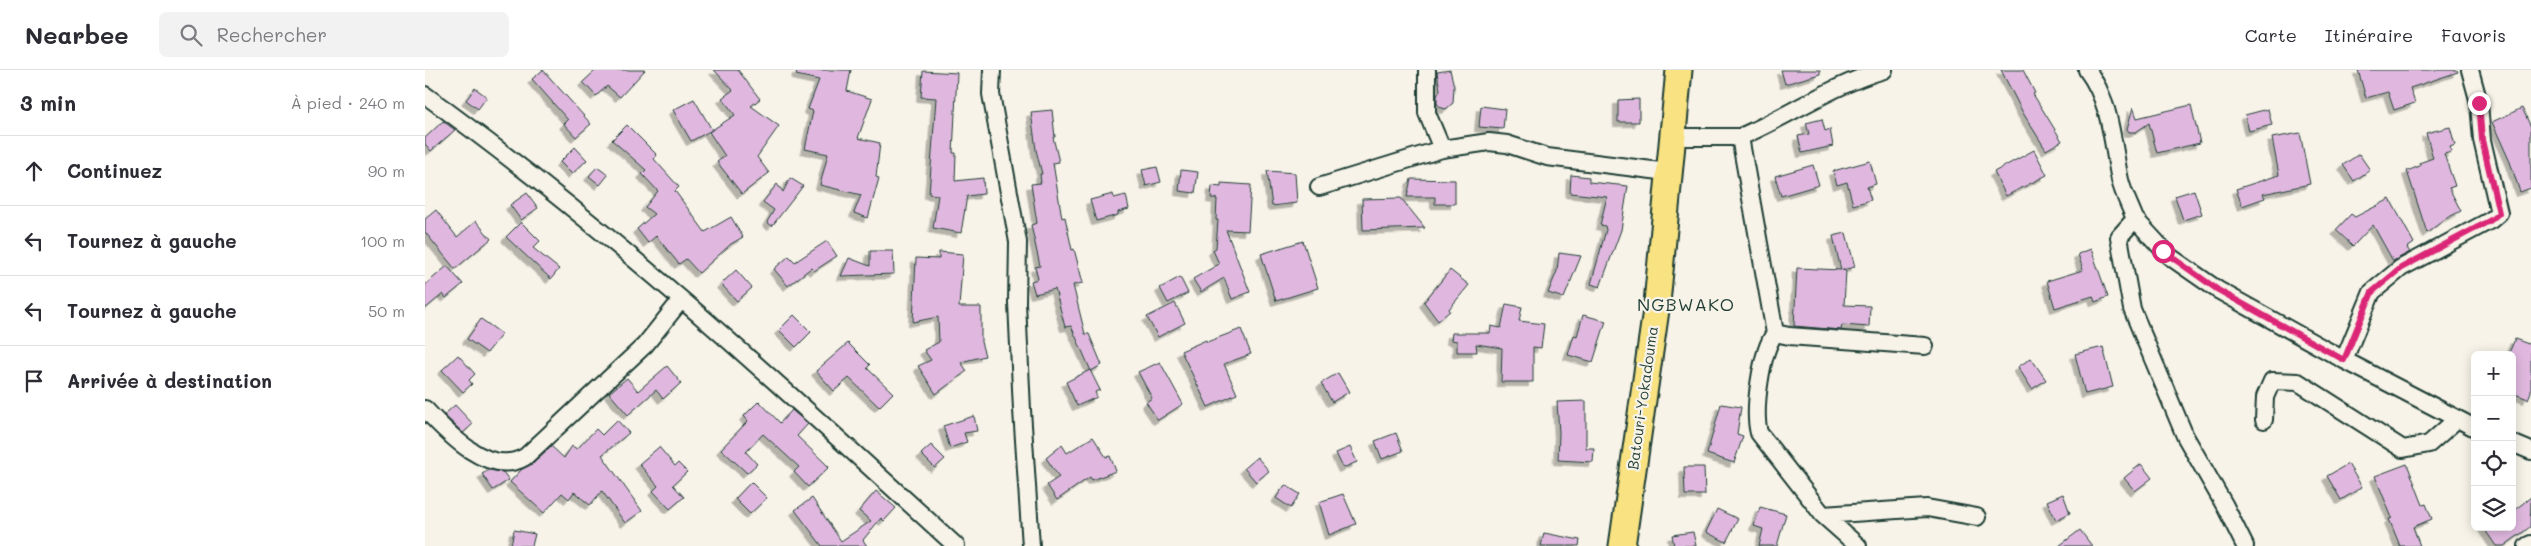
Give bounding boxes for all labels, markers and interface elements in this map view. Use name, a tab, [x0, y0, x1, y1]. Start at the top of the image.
search box	[159, 12, 509, 57]
text: Nearbee	[25, 19, 129, 50]
icon: search	[177, 21, 205, 49]
text: Rechercher	[217, 22, 327, 47]
text: Carte	[2245, 23, 2297, 47]
text: Itinéraire	[2325, 23, 2413, 47]
text: Favoris	[2441, 23, 2506, 47]
text: 3 min	[20, 89, 76, 116]
text: À pied · 240 m	[291, 92, 405, 113]
route end	[2468, 92, 2491, 115]
icon: ahead	[20, 157, 48, 185]
text: Continuez	[67, 158, 162, 183]
text: 90 m	[368, 160, 405, 181]
icon: left	[20, 227, 48, 255]
text: Tournez à gauche	[67, 228, 236, 253]
text: 100 m	[360, 230, 405, 251]
route start	[2152, 240, 2175, 263]
district label: NGBWAKO	[1637, 292, 1735, 316]
icon: left	[20, 297, 48, 325]
text: Tournez à gauche	[67, 298, 236, 323]
text: 50 m	[368, 300, 405, 321]
street label: Batouri-Yokadouma	[1622, 325, 1662, 471]
map controls	[2471, 351, 2516, 531]
button: +	[2471, 351, 2516, 396]
icon: arrive	[20, 367, 48, 395]
text: Arrivée à destination	[67, 368, 272, 393]
button: −	[2471, 396, 2516, 441]
button: locate	[2471, 441, 2516, 486]
button: layers	[2471, 486, 2516, 531]

